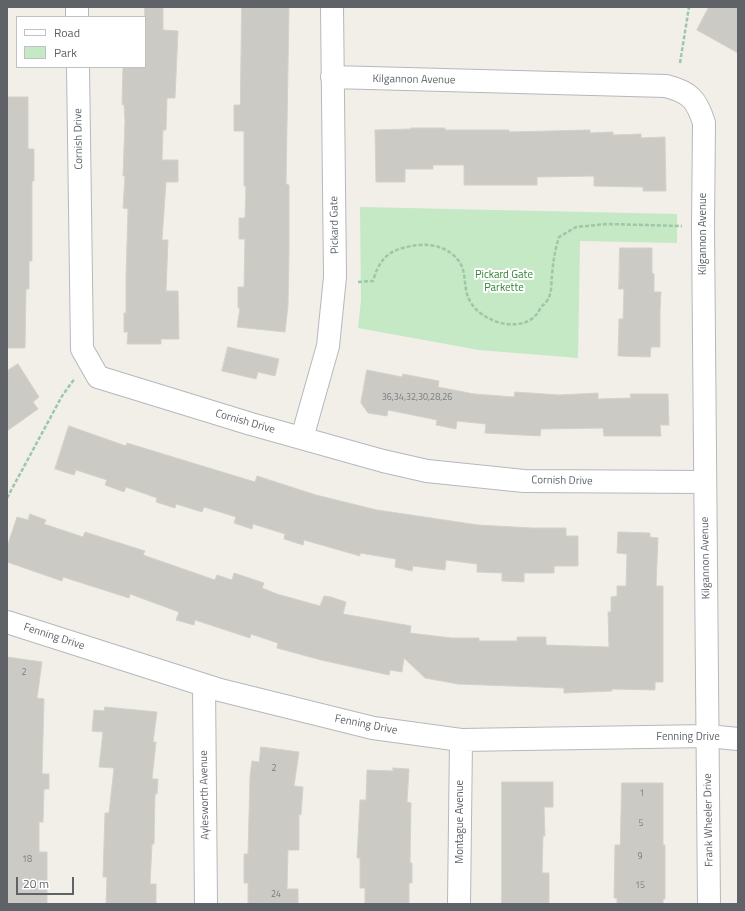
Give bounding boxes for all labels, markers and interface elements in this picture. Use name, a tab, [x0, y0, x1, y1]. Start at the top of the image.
legend	[16, 16, 146, 68]
text: Road	[54, 23, 80, 42]
text: Park	[54, 43, 77, 62]
street label: Kilgannon Avenue	[373, 73, 455, 87]
street label: Cornish Drive	[72, 108, 86, 170]
street label: Kilgannon Avenue	[696, 193, 710, 275]
street label: Pickard Gate	[328, 196, 342, 254]
park label: Pickard Gate Parkette	[475, 268, 533, 294]
house number: 36,34,32,30,28,26	[382, 393, 452, 403]
street label: Cornish Drive	[214, 407, 276, 437]
street label: Cornish Drive	[531, 474, 593, 488]
street label: Kilgannon Avenue	[699, 517, 713, 599]
street label: Fenning Drive	[22, 621, 86, 653]
house number: 2	[21, 668, 27, 678]
street label: Fenning Drive	[334, 712, 398, 738]
street label: Fenning Drive	[656, 730, 720, 744]
street label: Aylesworth Avenue	[198, 750, 212, 840]
house number: 2	[271, 764, 277, 774]
street label: Frank Wheeler Drive	[702, 773, 716, 867]
street label: Montague Avenue	[453, 780, 467, 864]
house number: 1	[639, 789, 645, 799]
house number: 5	[638, 819, 644, 829]
house number: 9	[637, 852, 643, 862]
house number: 18	[22, 855, 32, 865]
scale bar	[18, 869, 76, 895]
text: 20 m	[23, 874, 49, 893]
house number: 15	[635, 881, 645, 891]
house number: 24	[271, 890, 281, 900]

